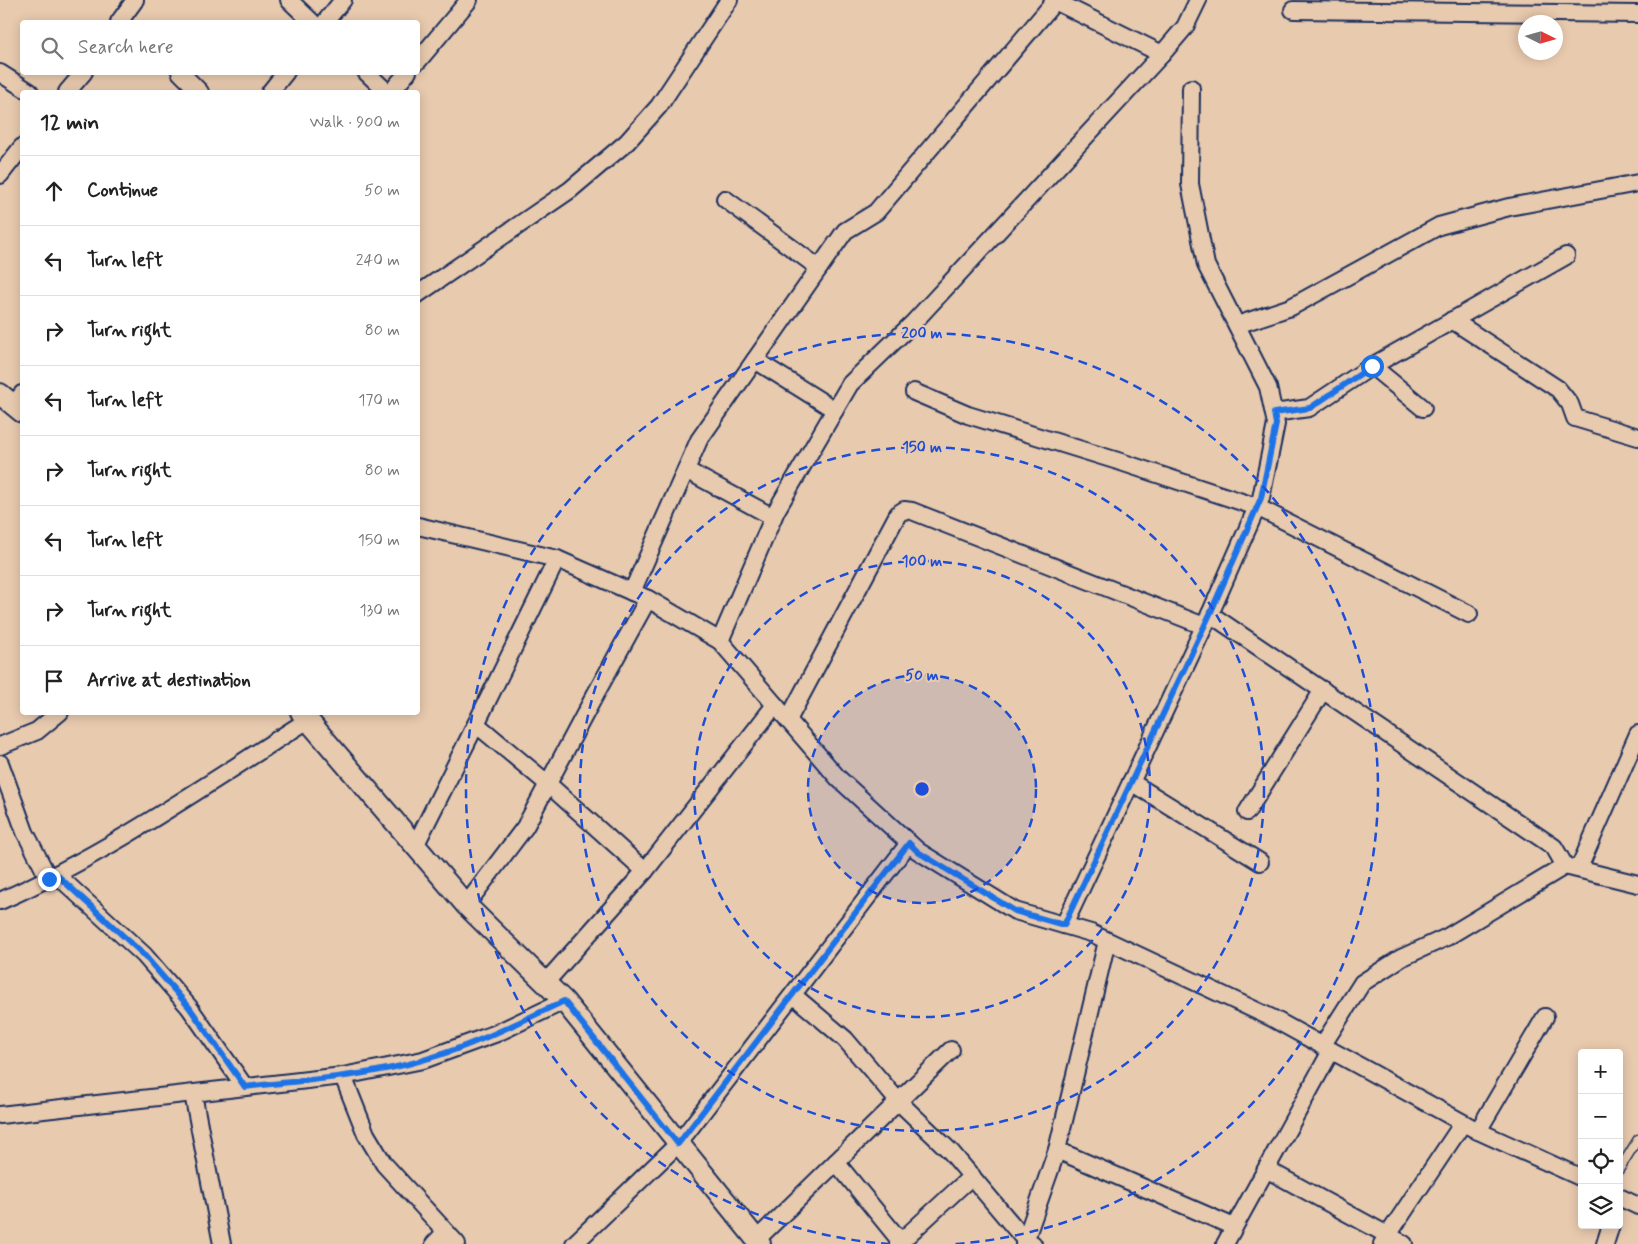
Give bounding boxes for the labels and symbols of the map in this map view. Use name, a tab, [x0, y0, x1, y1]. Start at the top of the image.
north arrow	[1518, 15, 1563, 60]
text: 200 m	[902, 324, 943, 344]
route start	[1361, 355, 1384, 378]
text: 150 m	[902, 438, 942, 458]
text: 100 m	[902, 552, 942, 572]
text: 50 m	[905, 666, 939, 686]
centre of rings	[913, 780, 931, 798]
route end	[38, 868, 61, 891]

